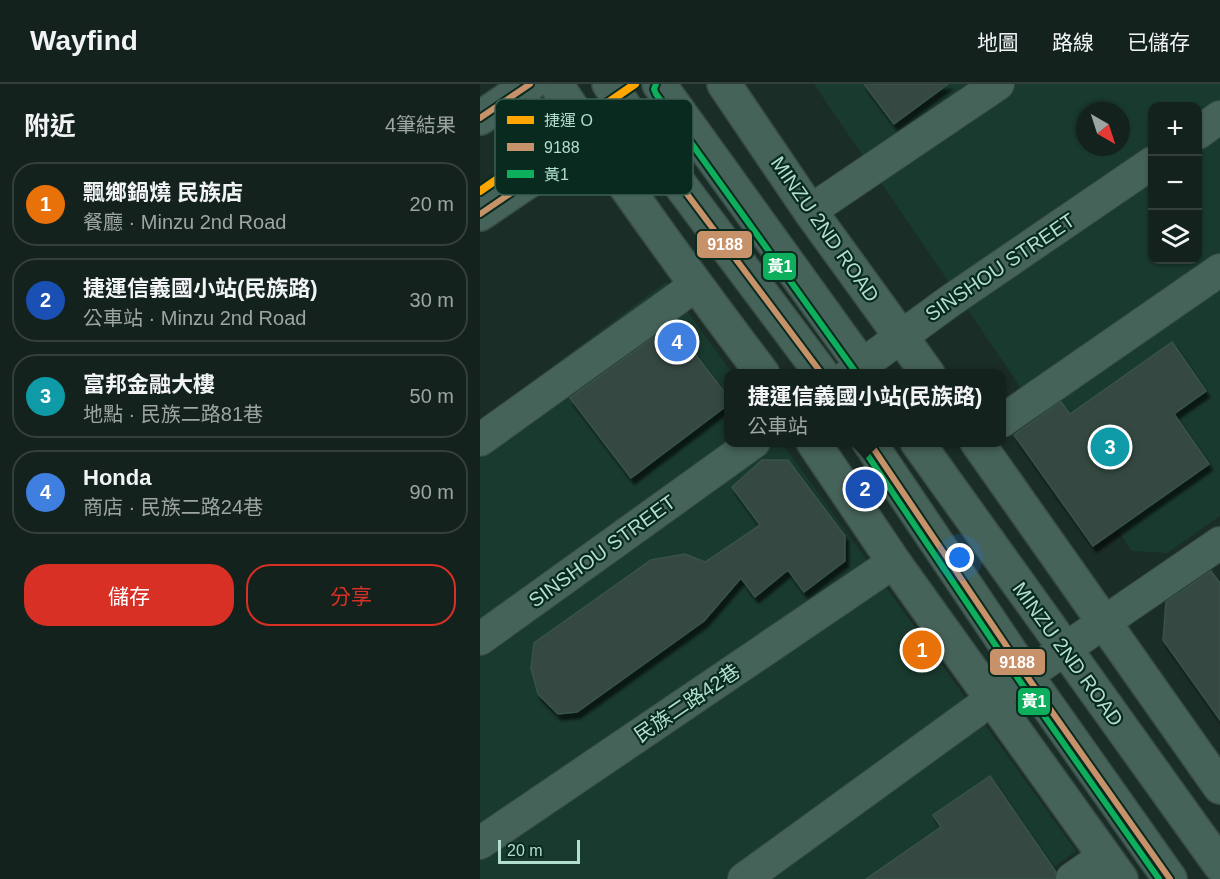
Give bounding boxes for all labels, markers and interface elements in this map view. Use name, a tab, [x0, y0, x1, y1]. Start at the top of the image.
text: Wayfind	[30, 25, 138, 56]
text: 地圖	[977, 31, 1019, 54]
text: 路線	[1052, 31, 1094, 54]
text: 已儲存	[1127, 31, 1190, 54]
legend	[495, 99, 693, 195]
north arrow	[1076, 102, 1130, 156]
map controls	[1148, 102, 1202, 264]
button: +	[1148, 102, 1202, 156]
text: 附近	[24, 111, 76, 141]
text: 捷運 O	[544, 112, 593, 129]
text: 4筆結果	[385, 114, 456, 136]
text: 9188	[544, 139, 580, 156]
street label: MINZU 2ND ROAD	[767, 152, 883, 306]
button: −	[1148, 156, 1202, 210]
text: 黃1	[544, 166, 569, 183]
text: 飄鄉鍋燒 民族店	[83, 180, 243, 205]
text: 1	[40, 193, 51, 215]
text: 20 m	[410, 193, 454, 215]
street label: SINSHOU STREET	[921, 209, 1079, 325]
button: layers	[1148, 210, 1202, 264]
text: 餐廳 · Minzu 2nd Road	[83, 211, 286, 233]
line badge: 9188	[696, 230, 753, 259]
text: 9188	[707, 236, 743, 253]
line badge: 黃1	[762, 252, 797, 281]
text: 黃1	[768, 258, 793, 275]
text: 捷運信義國小站(民族路)	[83, 276, 318, 301]
text: 2	[40, 289, 51, 311]
text: 30 m	[410, 289, 454, 311]
text: 公車站 · Minzu 2nd Road	[83, 307, 306, 329]
pin: 4	[658, 320, 696, 364]
popup	[724, 369, 1006, 447]
text: 富邦金融大樓	[83, 372, 215, 397]
text: 捷運信義國小站(民族路)	[748, 384, 982, 409]
text: 3	[40, 385, 51, 407]
text: 50 m	[410, 385, 454, 407]
text: 地點 · 民族二路81巷	[83, 403, 263, 425]
text: 公車站	[748, 415, 808, 437]
pin: 3	[1090, 424, 1130, 470]
text: Honda	[83, 465, 151, 490]
pin: 2	[846, 466, 884, 512]
text: 4	[40, 481, 51, 503]
text: 90 m	[410, 481, 454, 503]
street label: SINSHOU STREET	[525, 490, 679, 612]
text: 商店 · 民族二路24巷	[83, 496, 263, 518]
your location	[945, 543, 974, 572]
button: 儲存	[24, 564, 234, 626]
button: 分享	[246, 564, 456, 626]
street label: MINZU 2ND ROAD	[1008, 578, 1128, 730]
pin: 1	[902, 628, 942, 672]
line badge: 9188	[989, 648, 1046, 676]
text: 9188	[999, 654, 1035, 671]
street label: 民族二路42巷	[630, 660, 744, 746]
line badge: 黃1	[1017, 687, 1051, 716]
text: 黃1	[1022, 693, 1047, 710]
scale bar	[498, 837, 580, 864]
text: 20 m	[507, 842, 543, 859]

